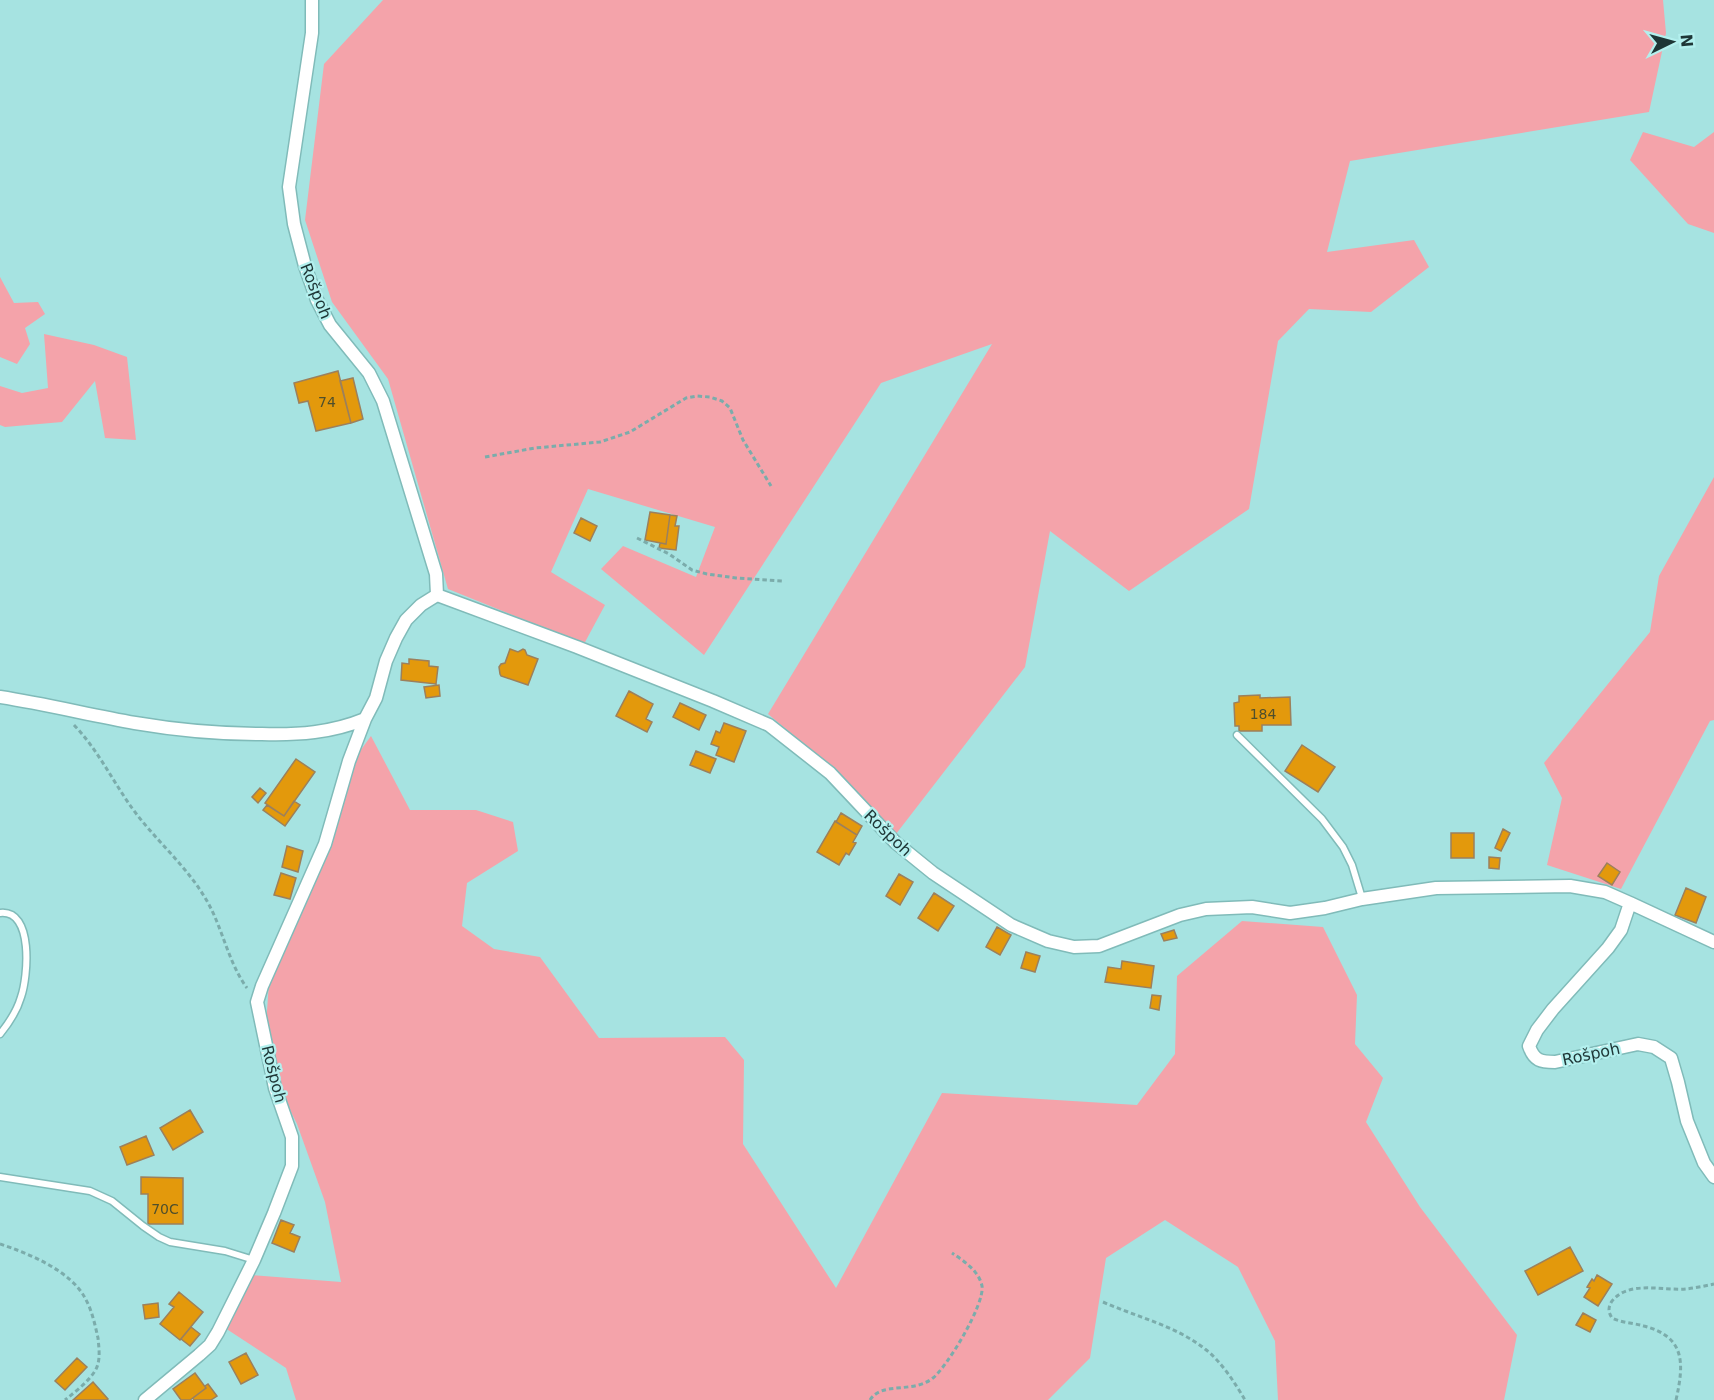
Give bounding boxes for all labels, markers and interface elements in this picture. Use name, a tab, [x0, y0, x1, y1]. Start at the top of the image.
north arrow	[1642, 12, 1702, 72]
text: N	[1676, 33, 1696, 48]
street label: Rošpoh	[296, 260, 336, 322]
house number: 74	[318, 394, 336, 410]
house number: 184	[1250, 706, 1276, 722]
street label: Rošpoh	[860, 806, 916, 860]
street label: Rošpoh	[1560, 1039, 1622, 1069]
street label: Rošpoh	[258, 1043, 290, 1105]
house number: 70C	[151, 1201, 179, 1217]

